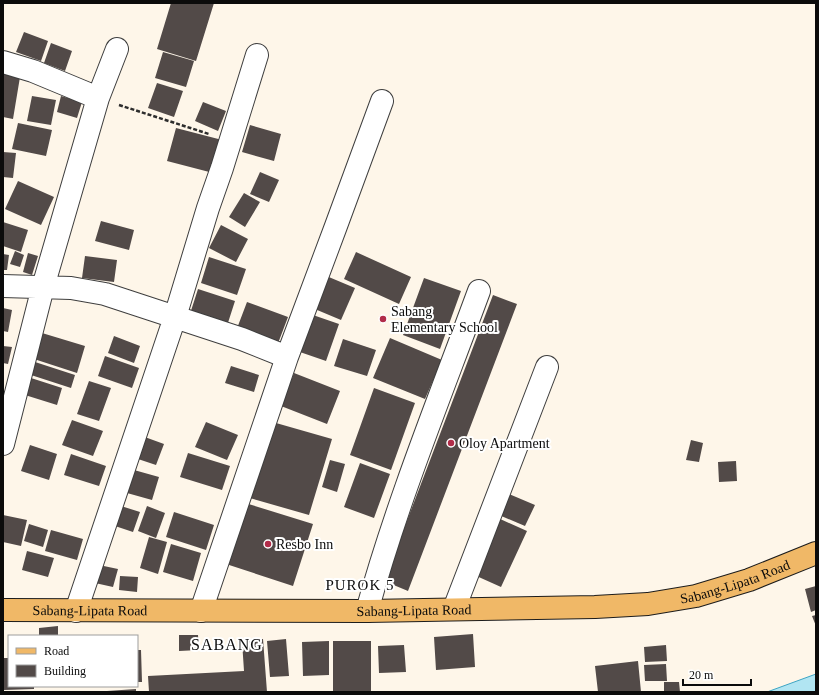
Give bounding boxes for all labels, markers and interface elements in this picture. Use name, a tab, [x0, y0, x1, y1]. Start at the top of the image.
place label: Sabang Elementary School	[391, 304, 498, 335]
marker: Sabang Elementary School	[378, 314, 388, 324]
place label: Oloy Apartment	[459, 436, 550, 451]
marker: Oloy Apartment	[446, 438, 456, 448]
place label: Resbo Inn	[276, 537, 333, 552]
marker: Resbo Inn	[263, 539, 273, 549]
street label: Sabang-Lipata Road	[679, 557, 792, 607]
district label: PUROK 5	[325, 577, 395, 593]
street label: Sabang-Lipata Road	[357, 602, 471, 619]
street label: Sabang-Lipata Road	[33, 603, 147, 618]
legend	[8, 635, 138, 687]
district label: SABANG	[191, 636, 263, 653]
text: Road	[44, 644, 69, 658]
scale bar	[683, 661, 751, 687]
text: Building	[44, 664, 86, 678]
text: 20 m	[689, 668, 714, 682]

